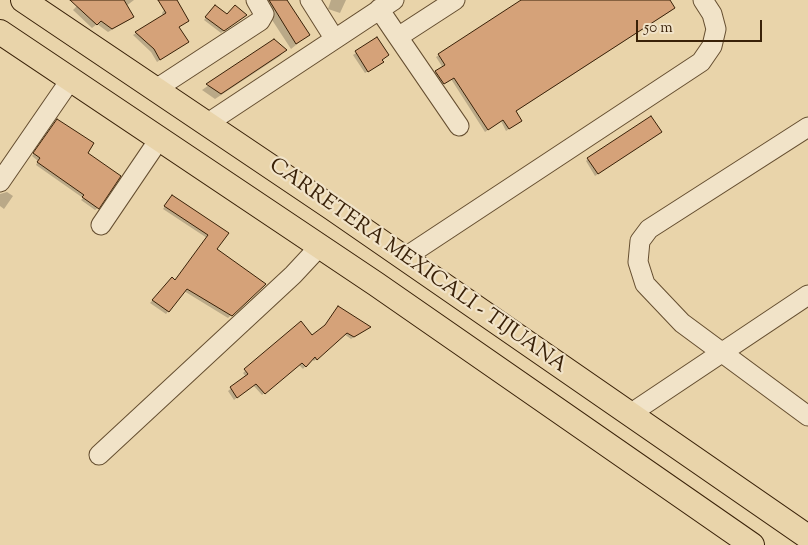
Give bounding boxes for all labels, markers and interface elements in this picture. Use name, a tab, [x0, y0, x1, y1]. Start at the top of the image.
scale bar	[638, 10, 764, 42]
text: 50 m	[644, 18, 673, 39]
street label: CARRETERA MEXICALI - TIJUANA	[263, 154, 571, 380]

